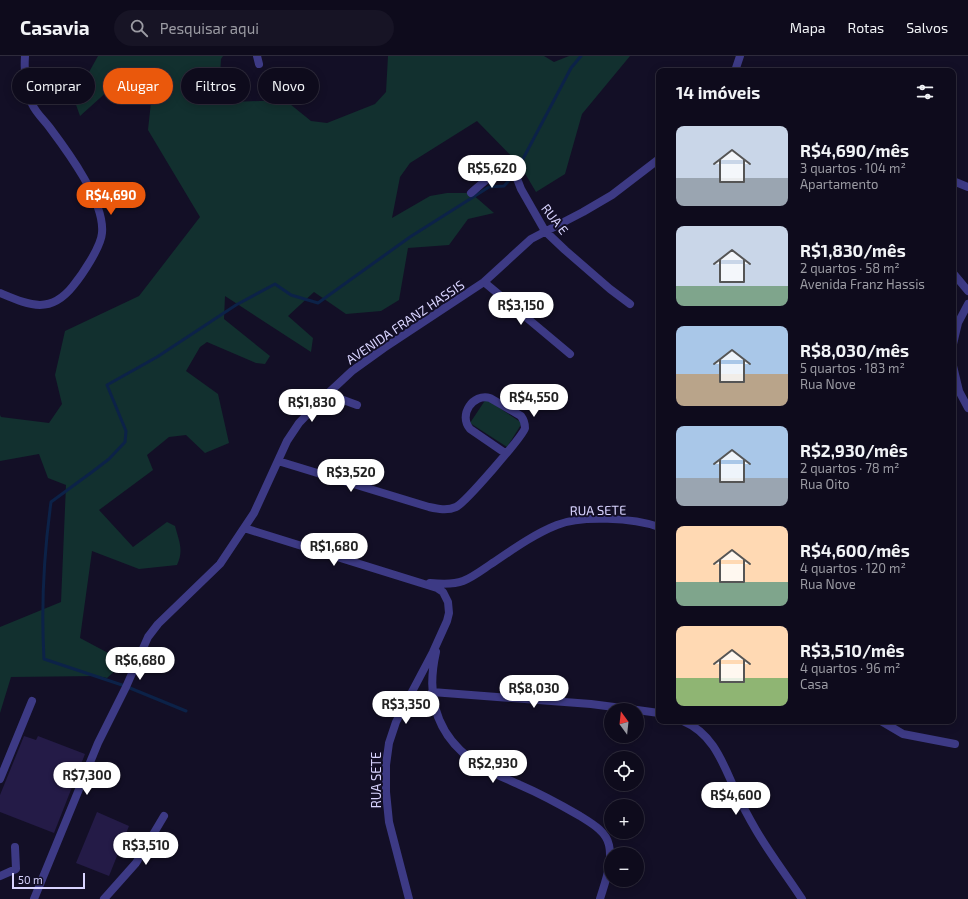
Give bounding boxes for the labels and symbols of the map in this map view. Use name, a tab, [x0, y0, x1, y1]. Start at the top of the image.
pin: R$5,620	[455, 155, 529, 189]
pin: R$4,690	[74, 182, 148, 216]
street label: RUA E	[538, 200, 572, 238]
street label: AVENIDA FRANZ HASSIS	[343, 276, 467, 368]
pin: R$3,150	[484, 292, 558, 326]
pin: R$4,550	[497, 384, 571, 418]
pin: R$1,830	[275, 389, 349, 423]
pin: R$3,520	[314, 459, 388, 493]
street label: RUA SETE	[569, 502, 627, 518]
pin: R$1,680	[297, 533, 371, 567]
pin: R$6,680	[103, 647, 177, 681]
pin: R$8,030	[497, 675, 571, 709]
pin: R$3,350	[369, 691, 443, 725]
north arrow	[604, 703, 644, 743]
pin: R$2,930	[456, 750, 530, 784]
street label: RUA SETE	[368, 752, 384, 808]
pin: R$7,300	[50, 762, 124, 796]
pin: R$4,600	[699, 782, 773, 816]
pin: R$3,510	[109, 832, 183, 866]
scale bar	[12, 871, 85, 890]

